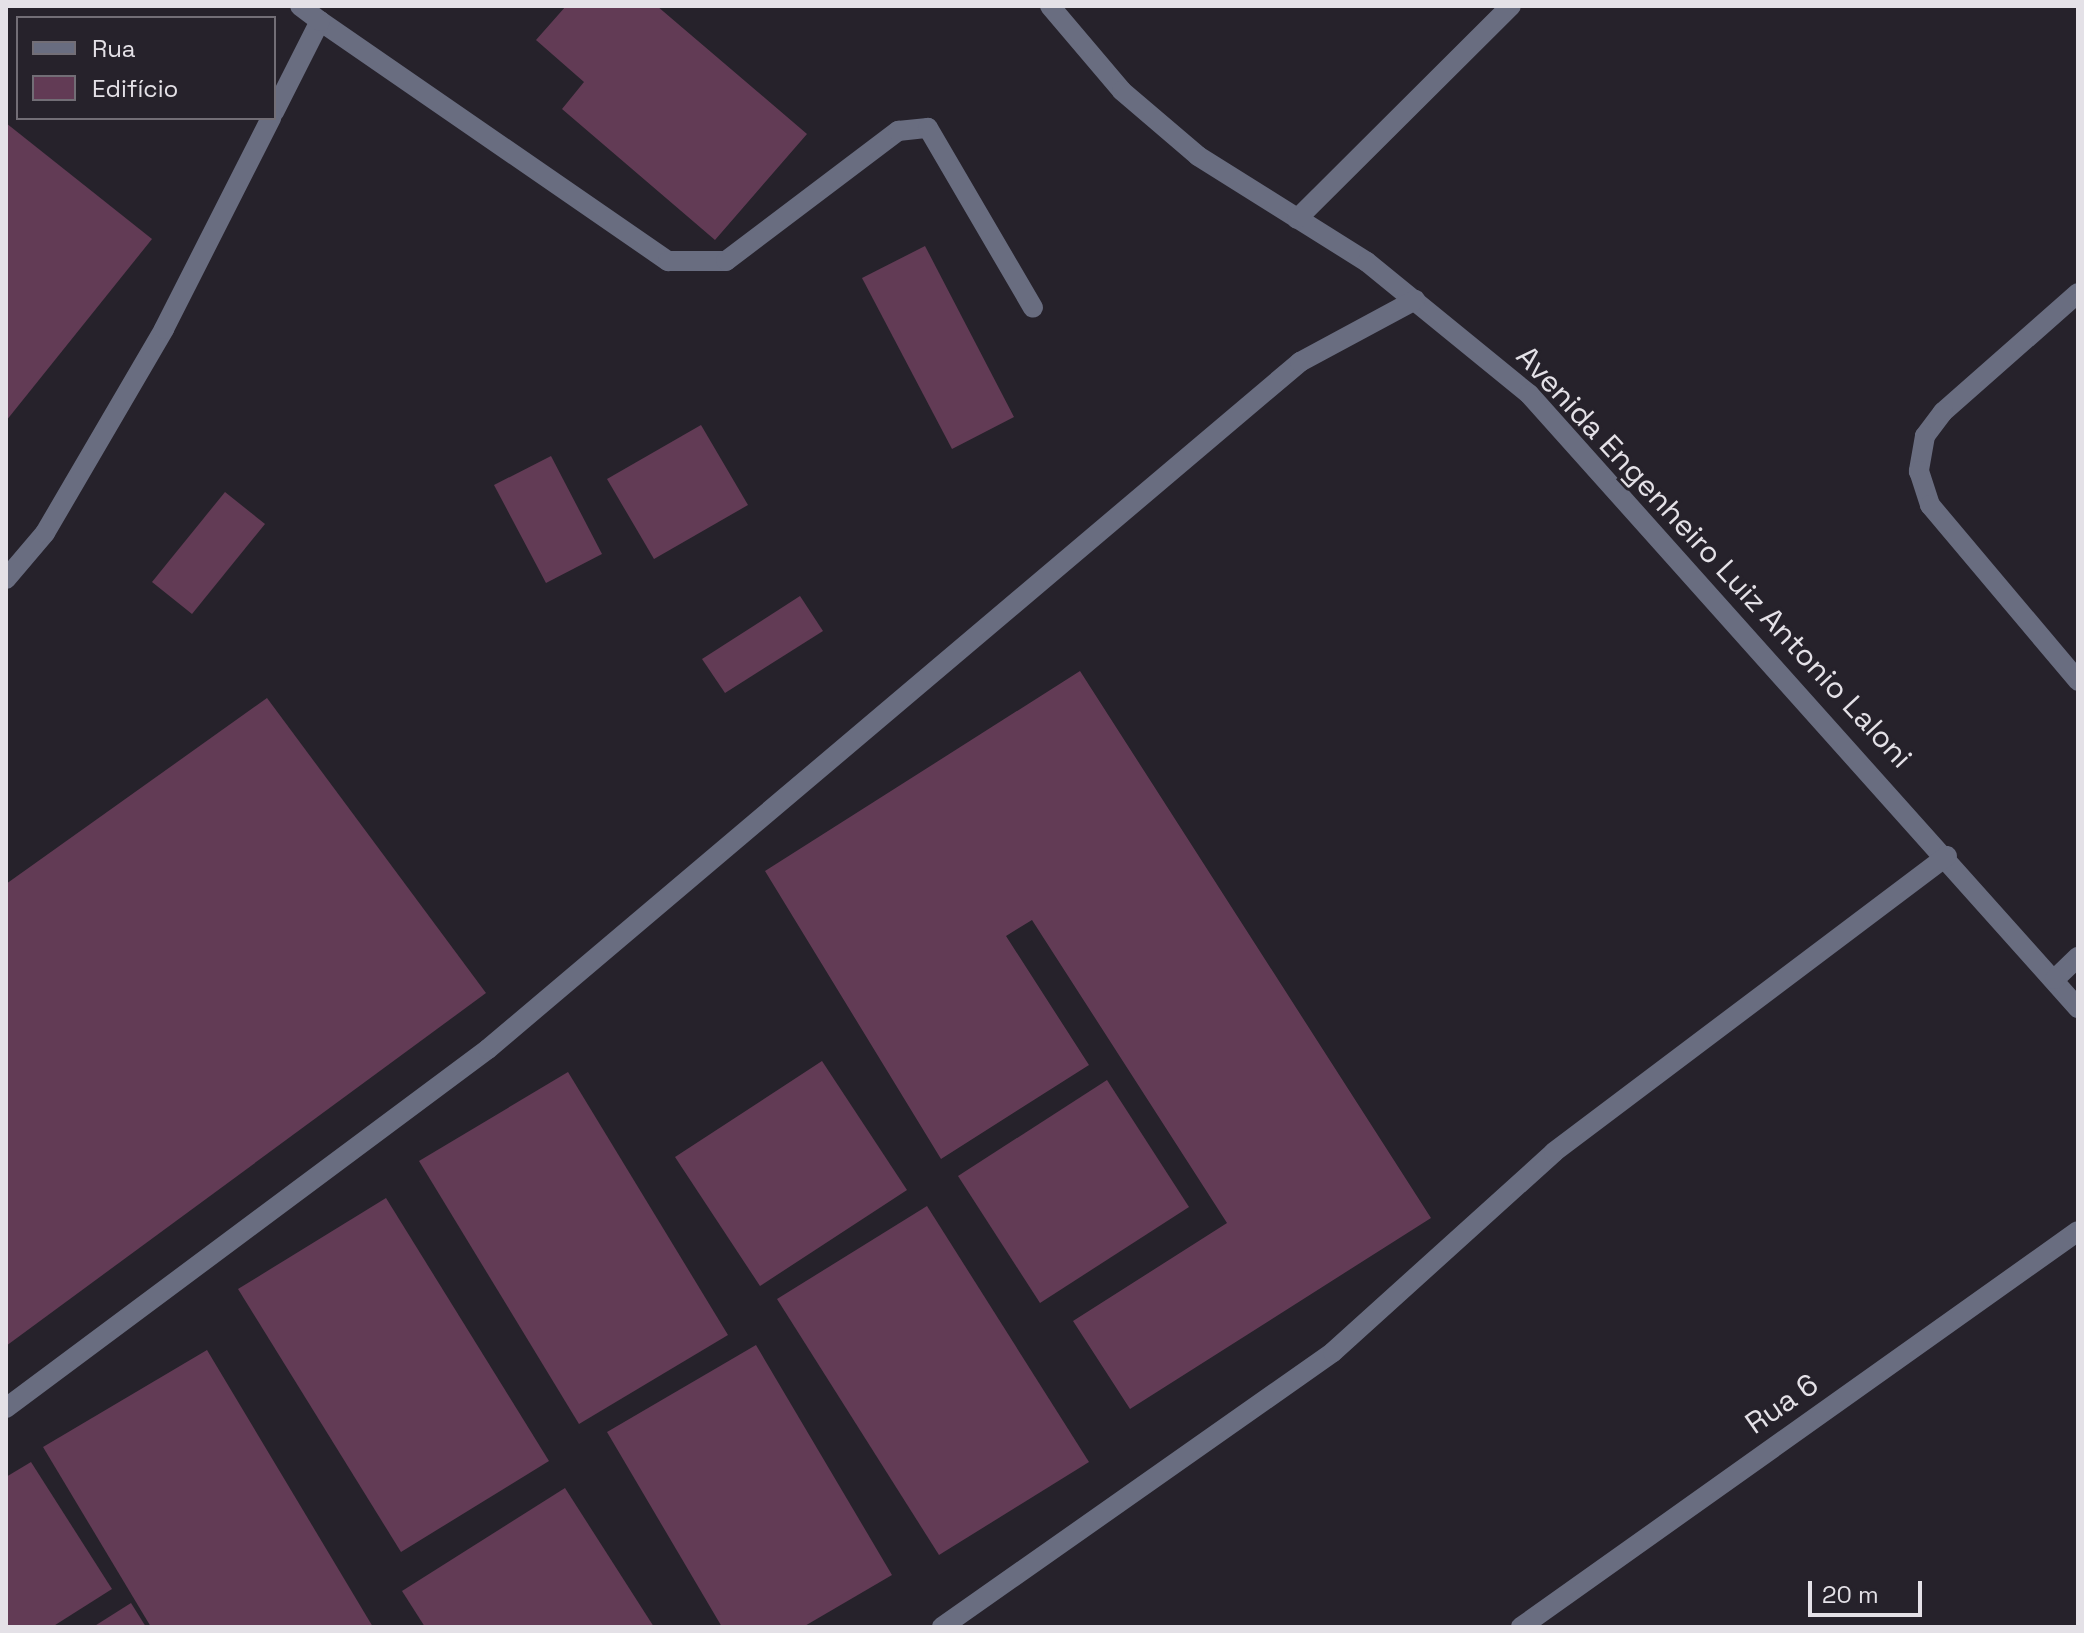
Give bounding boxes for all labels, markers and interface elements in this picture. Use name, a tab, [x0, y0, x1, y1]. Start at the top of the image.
legend	[16, 16, 276, 120]
text: Rua	[92, 33, 136, 64]
text: Edifício	[92, 73, 178, 104]
street label: Avenida Engenheiro Luiz Antonio Laloni	[1508, 338, 1920, 776]
street label: Rua 6	[1739, 1366, 1825, 1442]
scale bar	[1812, 1565, 1926, 1615]
text: 20 m	[1822, 1579, 1879, 1610]

